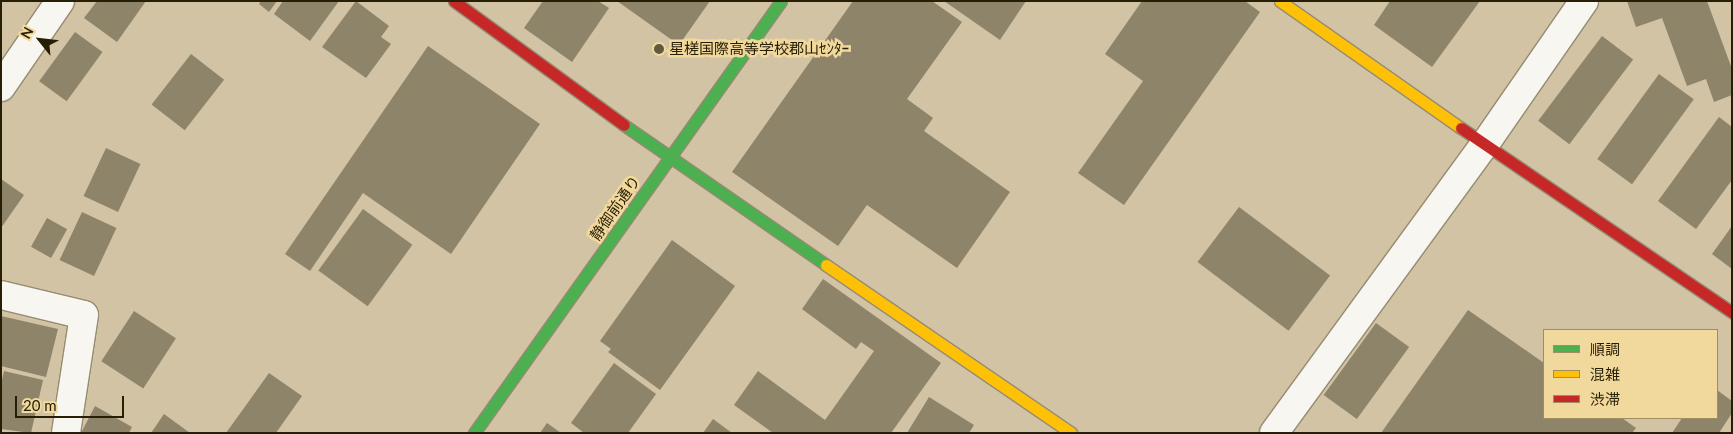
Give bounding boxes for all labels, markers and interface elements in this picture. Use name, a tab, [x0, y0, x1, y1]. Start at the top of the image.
north arrow	[15, 15, 65, 65]
text: N	[16, 24, 36, 41]
place label: 星槎国際高等学校郡山ｾﾝﾀｰ	[669, 40, 849, 58]
marker: 星槎国際高等学校郡山ｾﾝﾀｰ	[653, 43, 665, 55]
street label: 静御前通り	[586, 172, 644, 244]
legend	[1543, 329, 1718, 419]
text: 順調	[1590, 340, 1620, 358]
text: 混雑	[1590, 365, 1620, 383]
scale bar	[18, 386, 126, 418]
text: 渋滞	[1590, 390, 1620, 408]
text: 20 m	[23, 396, 57, 414]

